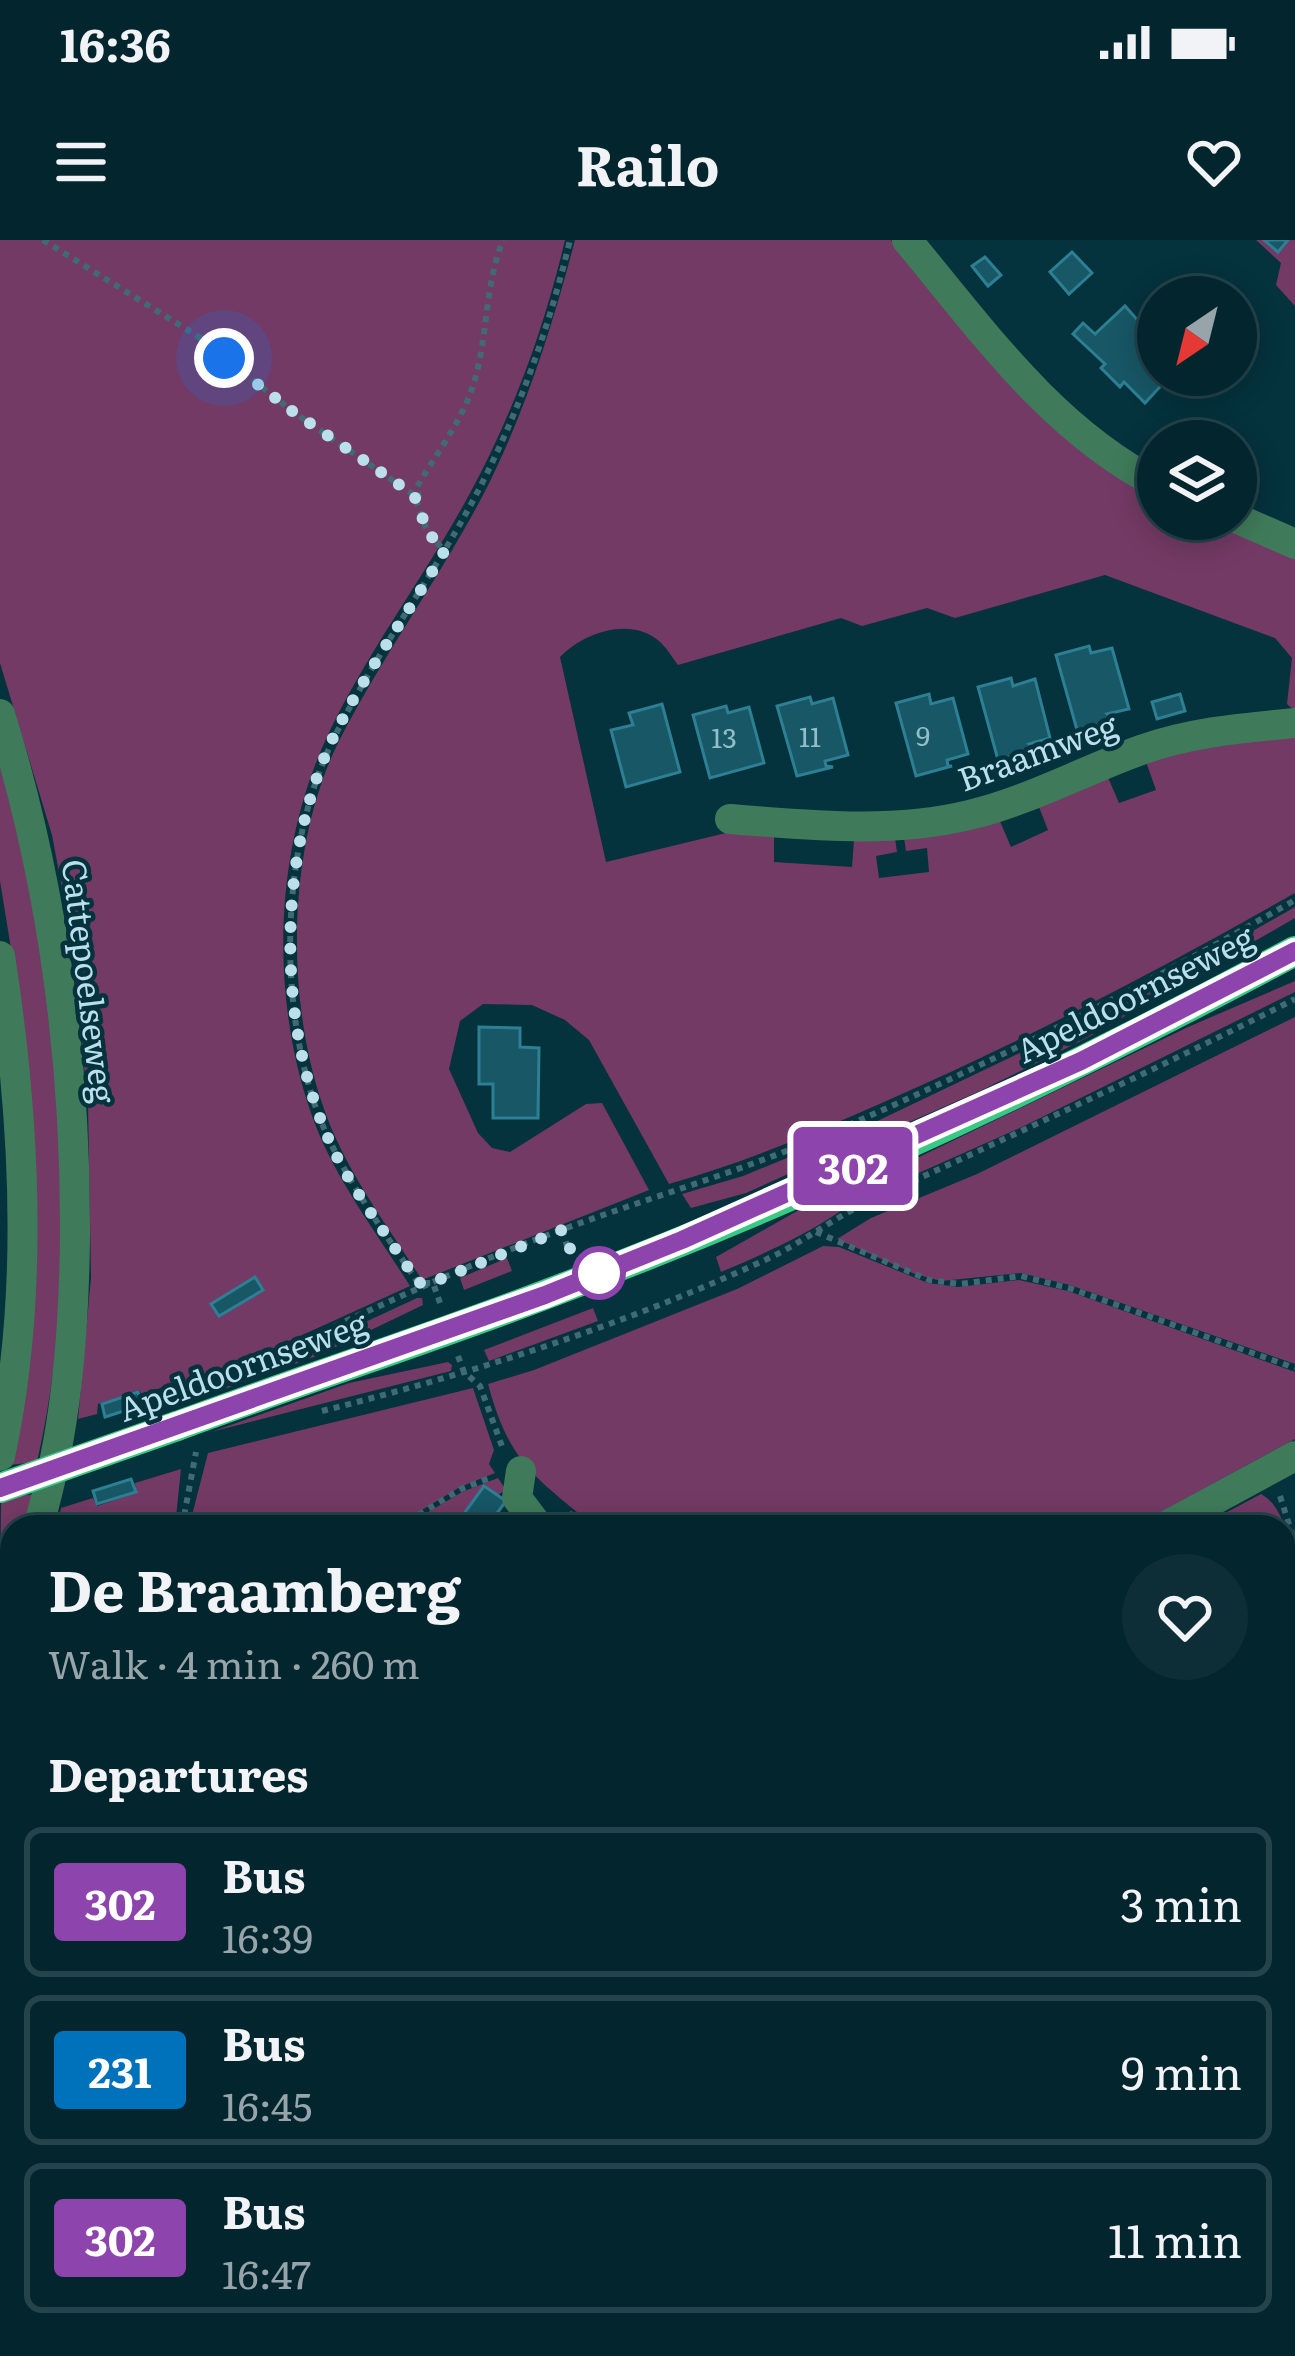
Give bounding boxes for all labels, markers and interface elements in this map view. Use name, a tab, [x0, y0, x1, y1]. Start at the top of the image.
text: 16:36	[60, 9, 171, 76]
text: Railo	[576, 122, 719, 203]
icon: menu	[48, 129, 114, 195]
icon: heart	[1181, 129, 1247, 195]
north arrow	[1137, 276, 1257, 396]
map controls	[1137, 276, 1257, 540]
your location	[194, 328, 254, 388]
button: layers	[1137, 420, 1257, 540]
street label: Braamweg	[950, 698, 1124, 802]
house number: 9	[916, 714, 930, 754]
house number: 11	[799, 715, 821, 755]
house number: 13	[711, 716, 737, 756]
street label: Cattepoelseweg	[52, 856, 130, 1106]
street label: Apeldoornseweg	[1006, 910, 1262, 1073]
line badge: 302	[784, 1127, 922, 1205]
text: 302	[817, 1135, 889, 1197]
unlabelled marker	[574, 1248, 624, 1298]
street label: Apeldoornseweg	[111, 1296, 374, 1432]
text: De Braamberg	[48, 1545, 461, 1630]
button: heart	[1122, 1554, 1248, 1680]
text: Walk · 4 min · 260 m	[48, 1633, 420, 1691]
text: Departures	[48, 1739, 309, 1806]
text: Bus	[222, 1840, 306, 1907]
text: 3 min	[1120, 1869, 1242, 1936]
text: 302	[84, 1871, 156, 1933]
text: 16:39	[222, 1907, 313, 1965]
text: Bus	[222, 2008, 306, 2075]
text: 9 min	[1121, 2037, 1242, 2104]
text: 231	[88, 2039, 152, 2101]
text: 16:45	[222, 2075, 312, 2133]
text: Bus	[222, 2176, 306, 2243]
text: 11 min	[1108, 2205, 1242, 2272]
text: 302	[84, 2207, 156, 2269]
text: 16:47	[222, 2243, 311, 2301]

